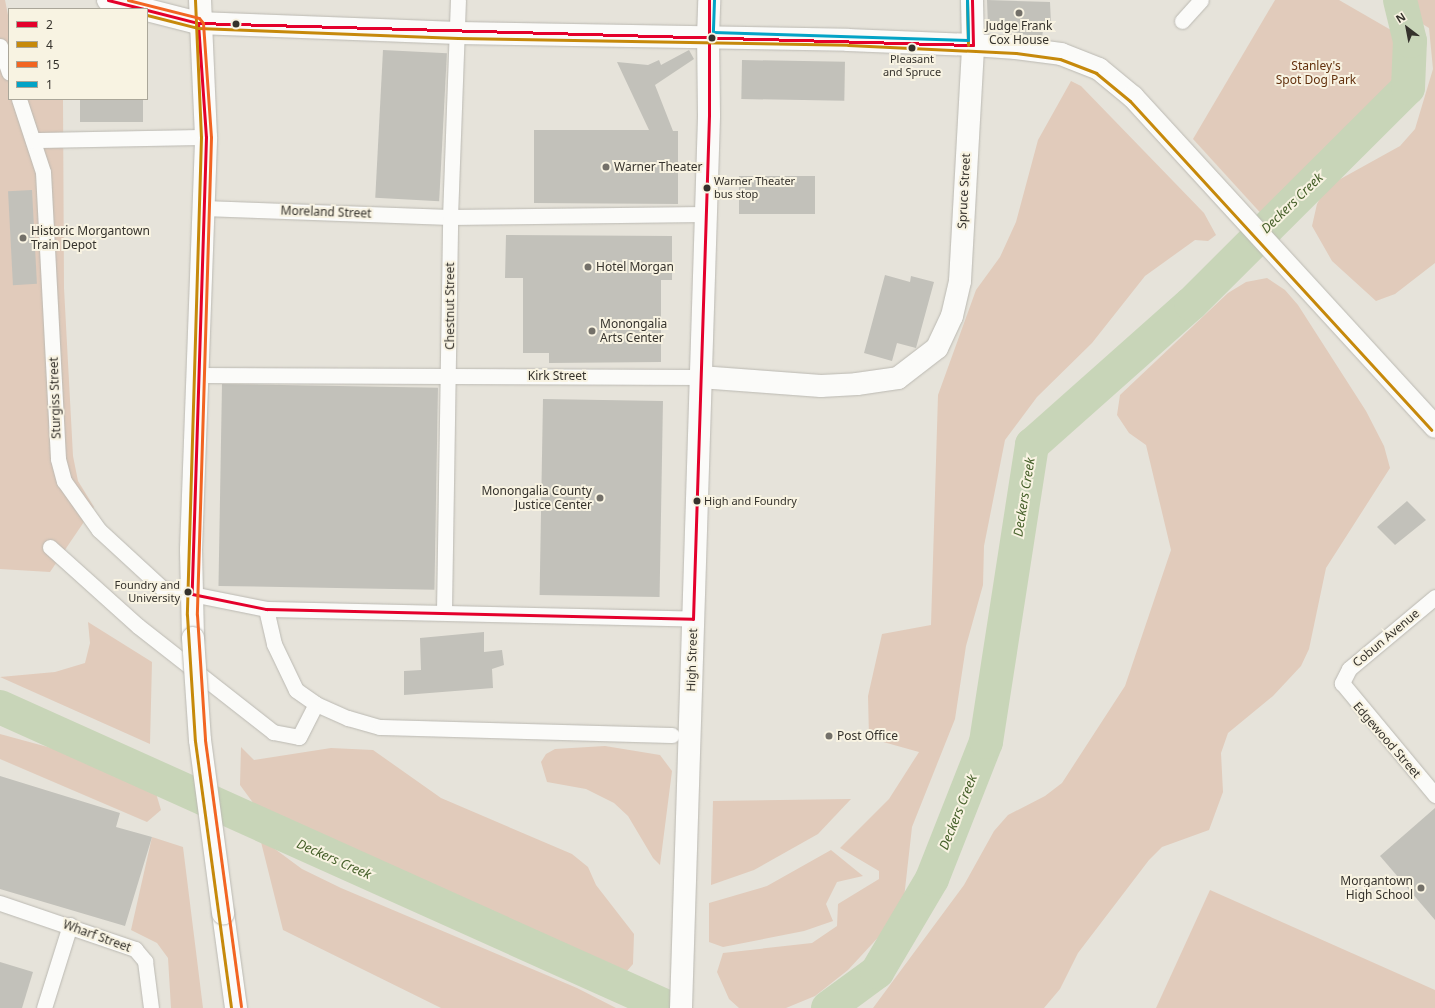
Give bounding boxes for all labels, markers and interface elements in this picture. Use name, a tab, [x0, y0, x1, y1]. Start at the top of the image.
legend	[8, 8, 148, 100]
marker: Judge Frank Cox House	[1014, 8, 1024, 18]
north arrow	[1387, 8, 1427, 48]
text: N	[1393, 9, 1408, 26]
text: 2	[46, 16, 53, 33]
unlabelled marker	[231, 19, 241, 29]
place label: Judge Frank Cox House	[986, 19, 1052, 47]
unlabelled marker	[707, 33, 717, 43]
text: 4	[46, 36, 53, 53]
marker: Pleasant and Spruce	[907, 43, 917, 53]
place label: Pleasant and Spruce	[883, 53, 941, 79]
text: 15	[46, 56, 60, 73]
park label: Stanley's Spot Dog Park	[1276, 59, 1356, 87]
text: 1	[46, 76, 53, 93]
street label: Spruce Street	[955, 153, 973, 229]
place label: Warner Theater	[614, 160, 703, 174]
marker: Warner Theater	[601, 162, 611, 172]
water label: Deckers Creek	[1258, 170, 1326, 236]
place label: Warner Theater bus stop	[714, 175, 795, 201]
marker: Warner Theater bus stop	[702, 183, 712, 193]
street label: Moreland Street	[280, 203, 372, 221]
place label: Historic Morgantown Train Depot	[31, 224, 150, 252]
marker: Historic Morgantown Train Depot	[18, 233, 28, 243]
place label: Hotel Morgan	[596, 260, 674, 274]
street label: Chestnut Street	[443, 262, 457, 350]
marker: Hotel Morgan	[583, 262, 593, 272]
place label: Monongalia Arts Center	[600, 317, 667, 345]
marker: Monongalia Arts Center	[587, 326, 597, 336]
street label: Sturgiss Street	[46, 357, 64, 439]
street label: Kirk Street	[528, 369, 586, 383]
water label: Deckers Creek	[1010, 456, 1038, 538]
place label: Monongalia County Justice Center	[481, 484, 592, 512]
marker: Monongalia County Justice Center	[595, 493, 605, 503]
place label: High and Foundry	[704, 494, 797, 508]
marker: High and Foundry	[692, 496, 702, 506]
place label: Foundry and University	[115, 579, 180, 605]
marker: Foundry and University	[183, 587, 193, 597]
street label: Cobun Avenue	[1350, 606, 1422, 670]
street label: High Street	[684, 628, 700, 692]
street label: Edgewood Street	[1350, 699, 1424, 781]
place label: Post Office	[837, 729, 898, 743]
marker: Post Office	[824, 731, 834, 741]
water label: Deckers Creek	[936, 772, 980, 852]
water label: Deckers Creek	[294, 836, 374, 882]
place label: Morgantown High School	[1340, 874, 1413, 902]
marker: Morgantown High School	[1416, 883, 1426, 893]
street label: Wharf Street	[61, 917, 133, 955]

